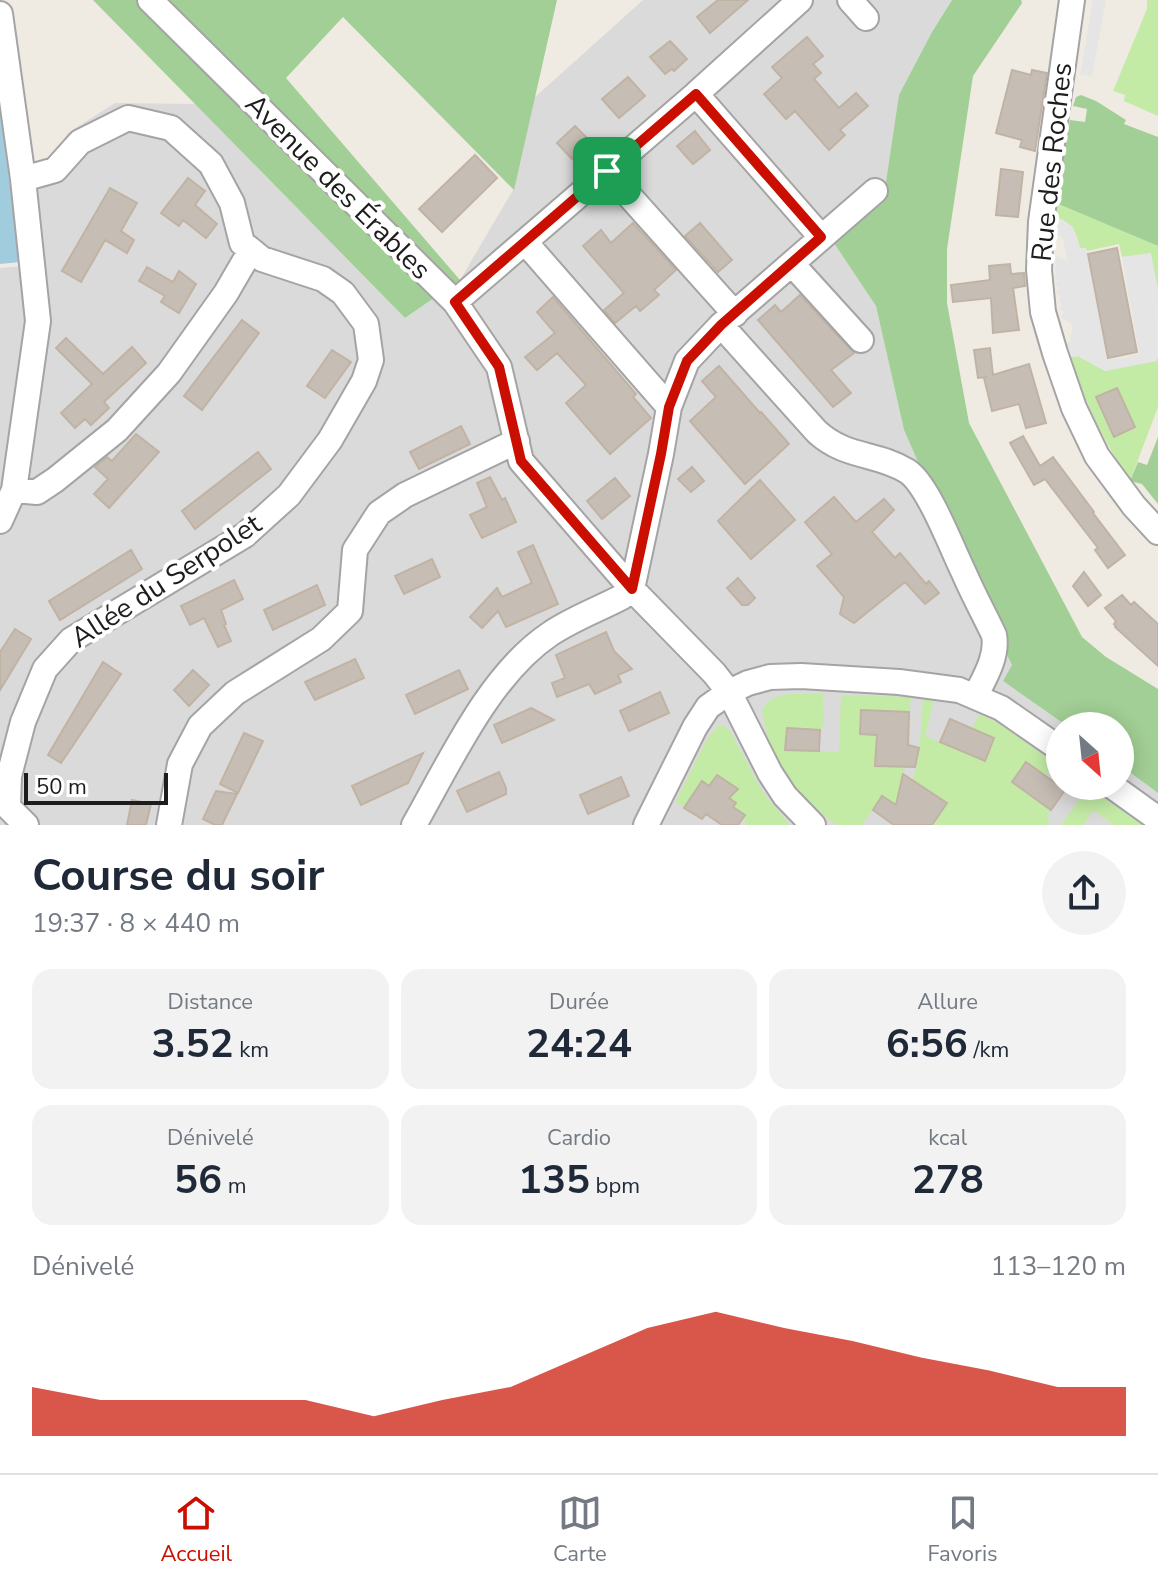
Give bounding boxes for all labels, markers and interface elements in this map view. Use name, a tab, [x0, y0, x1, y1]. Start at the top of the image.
street label: Rue des Roches	[1023, 61, 1081, 263]
street label: Avenue des Érables	[237, 86, 439, 288]
pin	[573, 137, 641, 205]
icon: arrive	[585, 149, 629, 193]
street label: Allée du Serpolet	[63, 505, 269, 657]
north arrow	[1046, 712, 1134, 800]
map controls	[1046, 712, 1134, 800]
scale bar	[24, 769, 168, 805]
text: 50 m	[36, 772, 87, 802]
text: Course du soir	[32, 846, 324, 906]
button: share	[1042, 851, 1126, 935]
text: 19:37 · 8 × 440 m	[32, 906, 240, 941]
text: Distance	[168, 987, 253, 1017]
text: Durée	[549, 987, 609, 1017]
text: Allure	[917, 987, 978, 1017]
text: 3.52	[152, 1017, 234, 1071]
text: 24:24	[526, 1017, 632, 1071]
text: 6:56	[886, 1017, 968, 1071]
text: km	[234, 1035, 269, 1065]
text: /km	[968, 1035, 1009, 1065]
text: Dénivelé	[167, 1123, 254, 1153]
text: Cardio	[547, 1123, 611, 1153]
text: kcal	[928, 1123, 967, 1153]
text: 56	[174, 1153, 222, 1207]
text: 135	[518, 1153, 590, 1207]
text: 278	[912, 1153, 984, 1207]
text: m	[222, 1171, 247, 1201]
text: bpm	[590, 1171, 640, 1201]
text: Dénivelé	[32, 1249, 134, 1284]
text: 113–120 m	[990, 1249, 1126, 1284]
tab: Accueil	[160, 1491, 232, 1569]
tab: Carte	[553, 1491, 607, 1569]
tab: Favoris	[927, 1491, 998, 1569]

